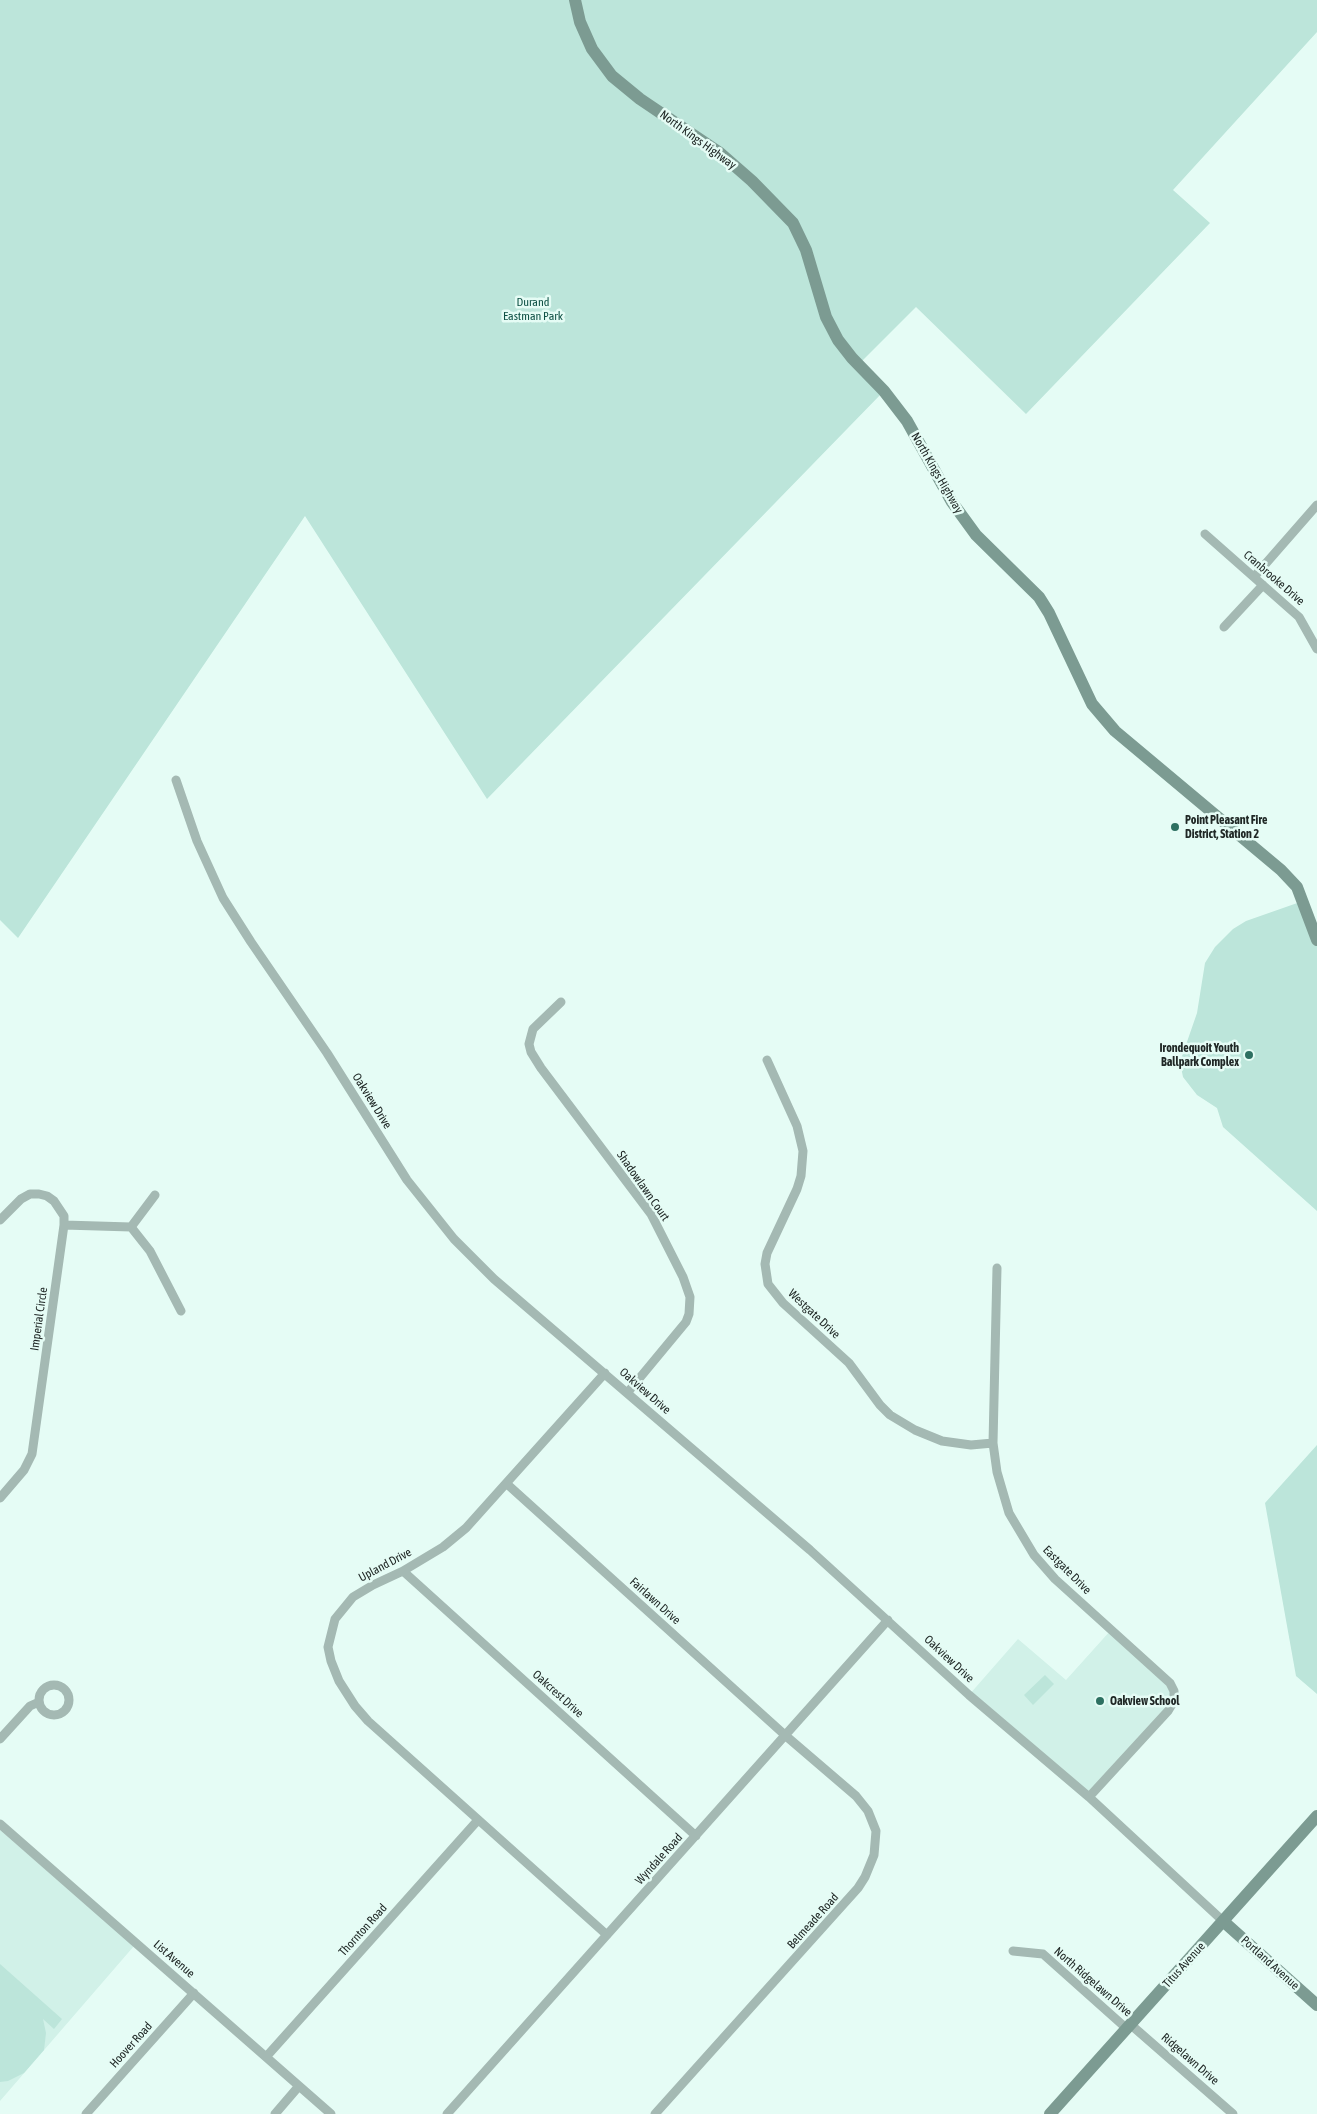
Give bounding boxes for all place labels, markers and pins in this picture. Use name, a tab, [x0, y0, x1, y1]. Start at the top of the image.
place label: Point Pleasant Fire District, Station 2	[1185, 813, 1267, 841]
marker: Point Pleasant Fire District, Station 2	[1169, 821, 1181, 833]
place label: Irondequoit Youth Ballpark Complex	[1160, 1041, 1239, 1069]
marker: Irondequoit Youth Ballpark Complex	[1243, 1049, 1255, 1061]
place label: Oakview School	[1110, 1694, 1179, 1708]
marker: Oakview School	[1094, 1695, 1106, 1707]

